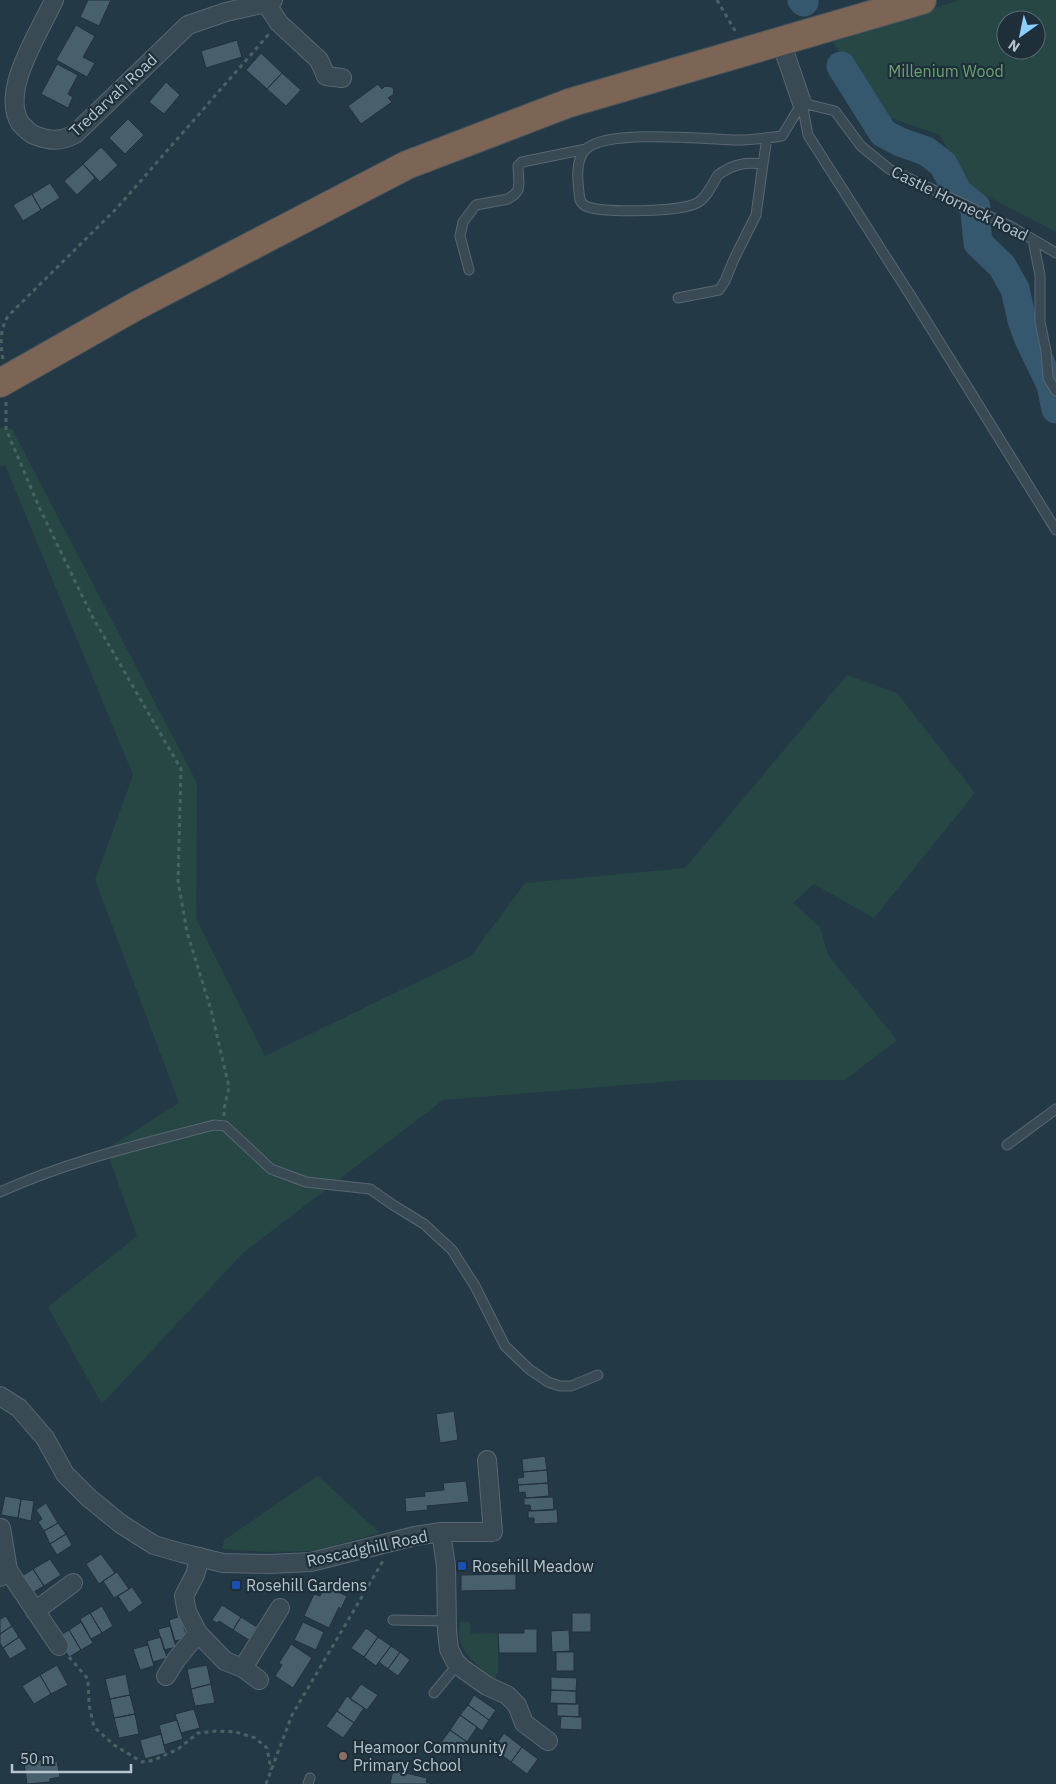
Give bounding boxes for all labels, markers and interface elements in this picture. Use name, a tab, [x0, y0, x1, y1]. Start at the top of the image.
north arrow	[996, 10, 1046, 60]
text: N	[1005, 36, 1023, 56]
street label: Tredarvah Road	[65, 49, 161, 141]
park label: Millenium Wood	[888, 61, 1004, 81]
street label: Castle Horneck Road	[888, 161, 1032, 245]
street label: Roscadghill Road	[305, 1525, 429, 1571]
place label: Rosehill Meadow	[472, 1556, 594, 1576]
marker: Rosehill Meadow	[456, 1560, 468, 1572]
place label: Rosehill Gardens	[246, 1575, 367, 1595]
marker: Rosehill Gardens	[230, 1579, 242, 1591]
place label: Heamoor Community Primary School	[353, 1737, 506, 1775]
scale bar	[12, 1742, 131, 1774]
text: 50 m	[20, 1749, 55, 1768]
marker: Heamoor Community Primary School	[337, 1750, 349, 1762]

